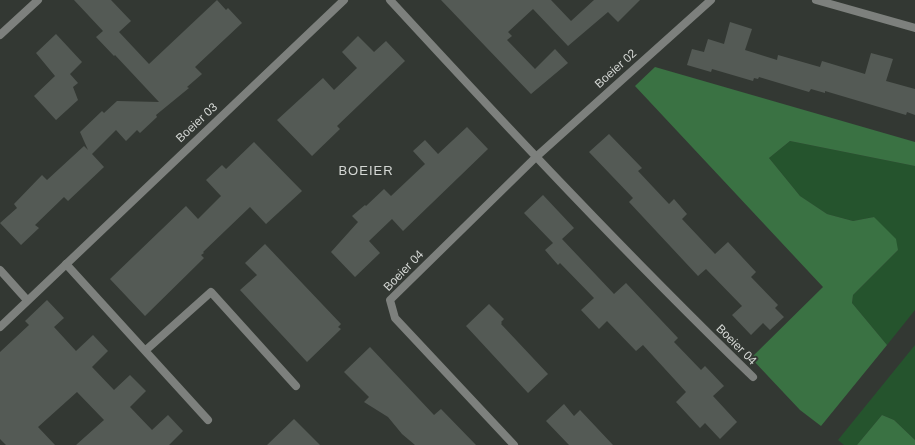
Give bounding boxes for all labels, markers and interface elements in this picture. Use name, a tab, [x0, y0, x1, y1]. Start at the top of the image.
street label: Boeier 02	[592, 46, 640, 92]
street label: Boeier 03	[173, 100, 221, 146]
district label: BOEIER	[338, 163, 394, 179]
street label: Boeier 04	[381, 248, 427, 294]
street label: Boeier 04	[713, 322, 759, 368]

